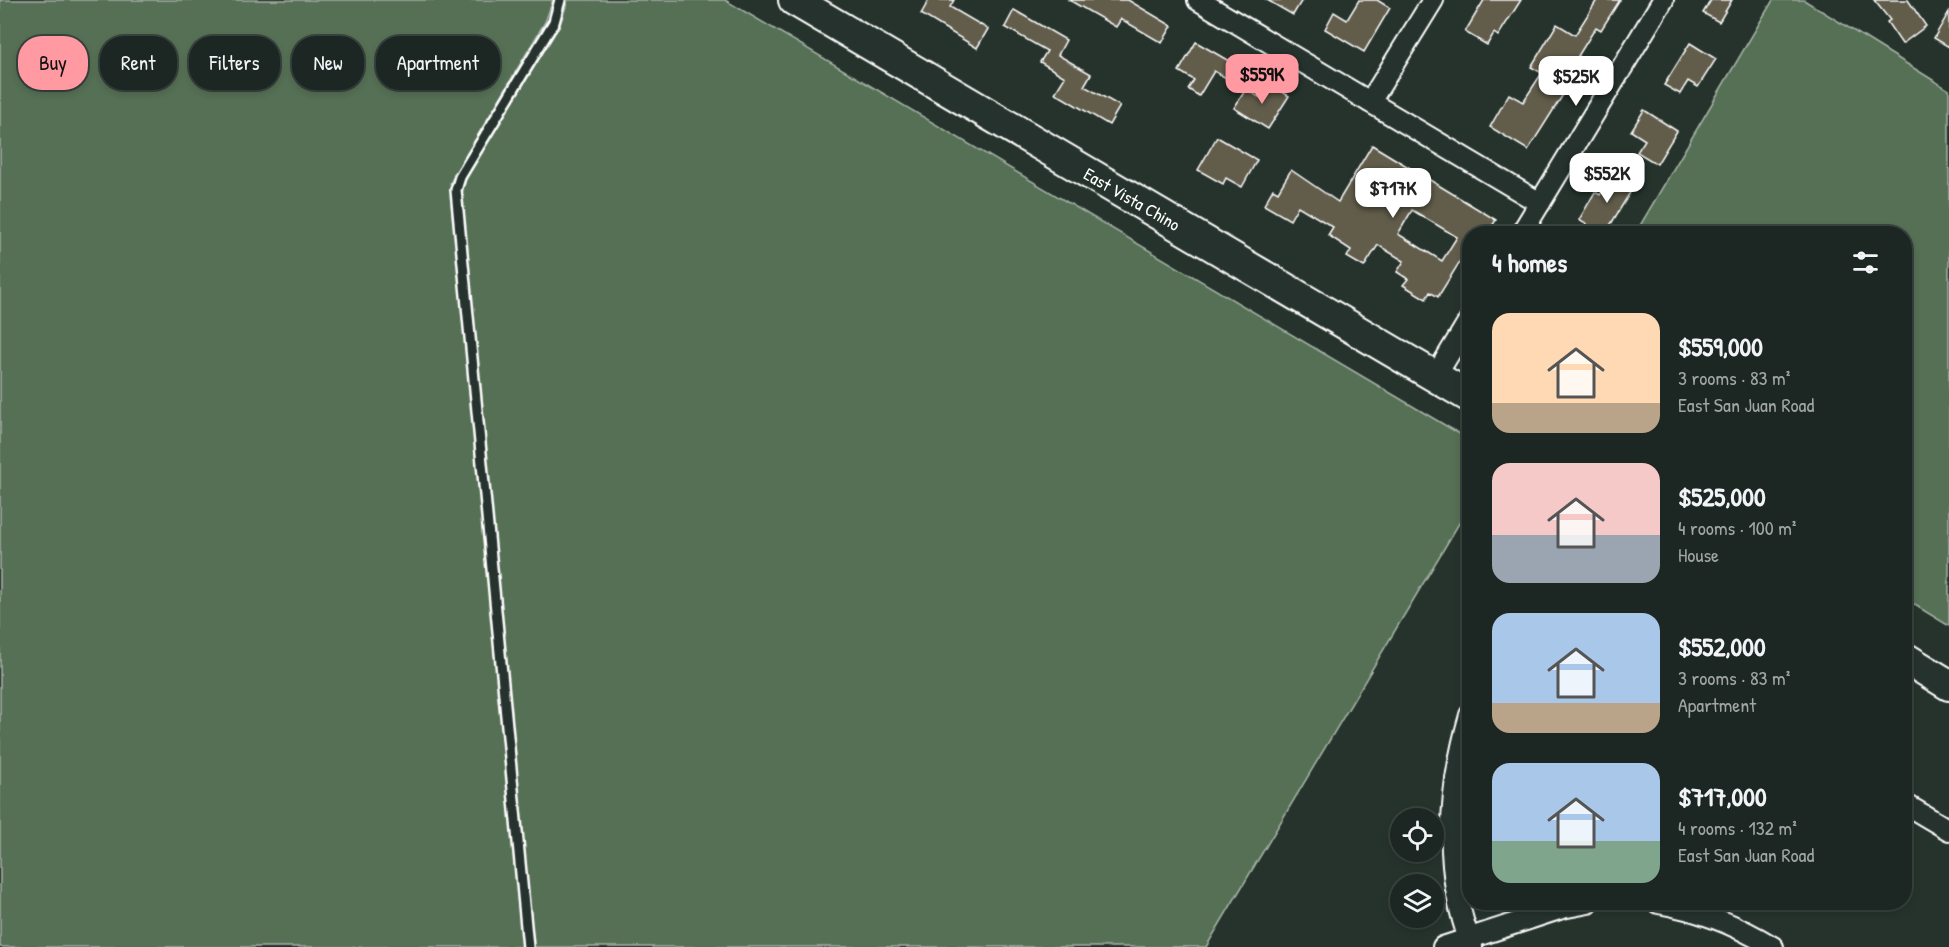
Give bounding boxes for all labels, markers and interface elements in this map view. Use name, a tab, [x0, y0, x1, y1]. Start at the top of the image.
chip: Buy	[18, 36, 88, 90]
chip: Rent	[100, 36, 177, 90]
chip: Filters	[189, 36, 280, 90]
chip: New	[292, 36, 364, 90]
chip: Apartment	[376, 36, 500, 90]
pin: $559K	[1220, 54, 1304, 105]
pin: $525K	[1534, 56, 1618, 107]
text: $559K	[1240, 60, 1284, 87]
text: $525K	[1553, 62, 1599, 89]
pin: $552K	[1565, 153, 1649, 204]
text: $552K	[1584, 159, 1630, 186]
street label: East Vista Chino	[1079, 161, 1185, 237]
pin: $717K	[1351, 168, 1435, 219]
text: $717K	[1369, 174, 1417, 201]
text: 4 homes	[1492, 245, 1567, 280]
icon: filters	[1849, 246, 1882, 279]
text: $559,000	[1678, 329, 1763, 364]
icon: home	[1540, 337, 1612, 409]
text: 3 rooms · 83 m²	[1678, 364, 1790, 391]
text: East San Juan Road	[1678, 391, 1814, 418]
text: $525,000	[1678, 479, 1766, 514]
icon: home	[1540, 487, 1612, 559]
text: 4 rooms · 100 m²	[1678, 514, 1796, 541]
text: House	[1678, 541, 1719, 568]
text: $552,000	[1678, 629, 1766, 664]
icon: home	[1540, 637, 1612, 709]
text: 3 rooms · 83 m²	[1678, 664, 1790, 691]
text: Apartment	[1678, 691, 1756, 718]
text: $717,000	[1678, 779, 1767, 814]
icon: home	[1540, 787, 1612, 859]
map controls	[1390, 808, 1444, 928]
button: locate	[1390, 808, 1444, 862]
text: 4 rooms · 132 m²	[1678, 814, 1797, 841]
text: East San Juan Road	[1678, 841, 1814, 868]
button: layers	[1390, 874, 1444, 928]

